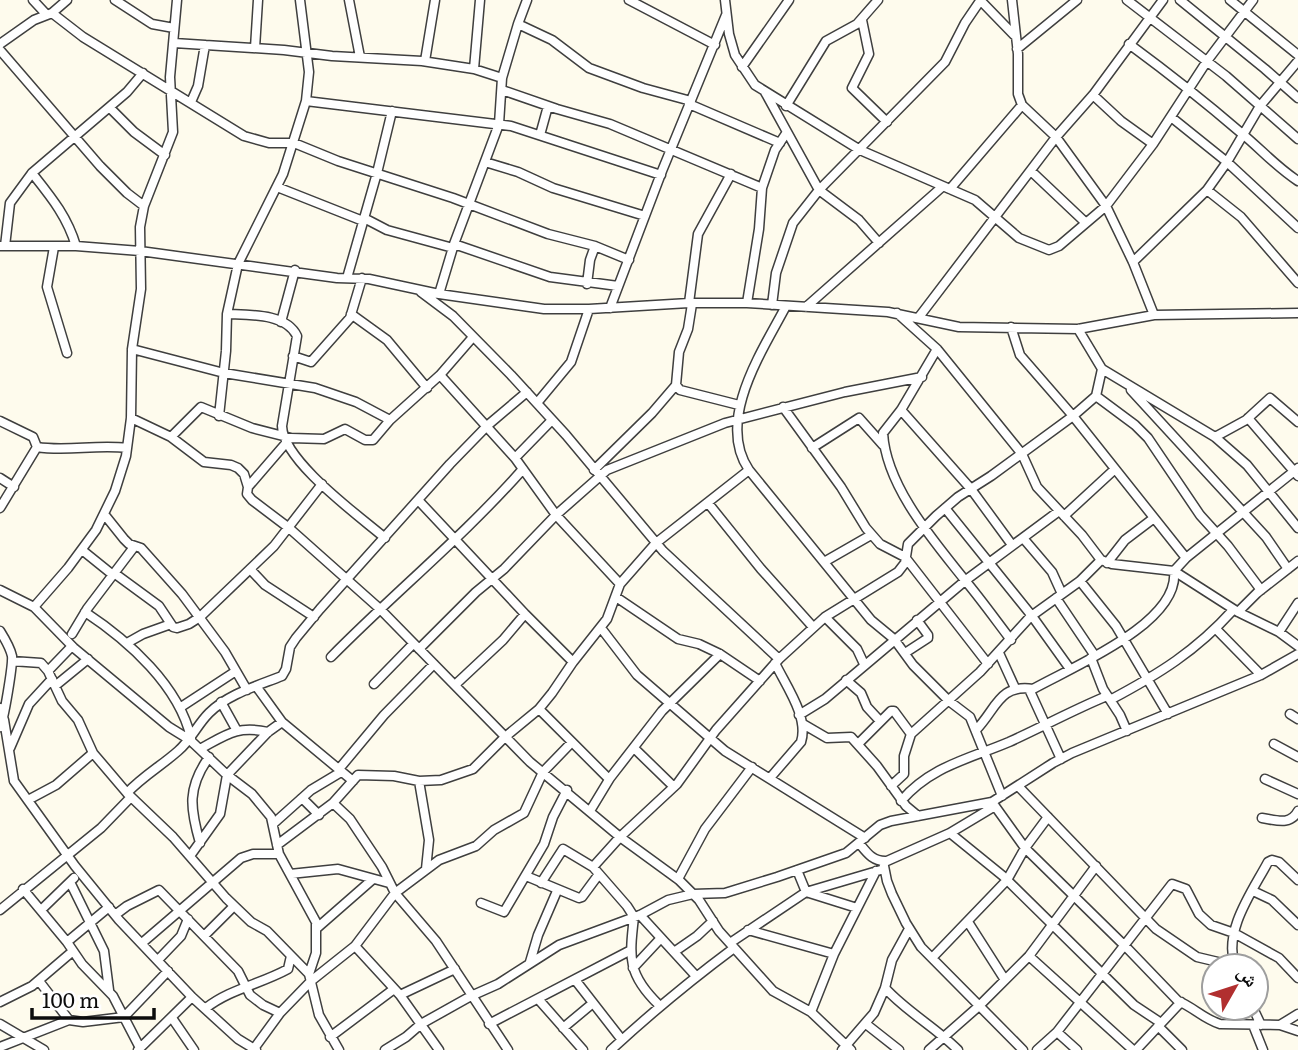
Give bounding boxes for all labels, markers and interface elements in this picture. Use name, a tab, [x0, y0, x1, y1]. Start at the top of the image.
north arrow	[1200, 952, 1270, 1022]
text: ش	[1232, 959, 1266, 992]
scale bar	[32, 976, 154, 1020]
text: 100 m	[42, 983, 99, 1014]

